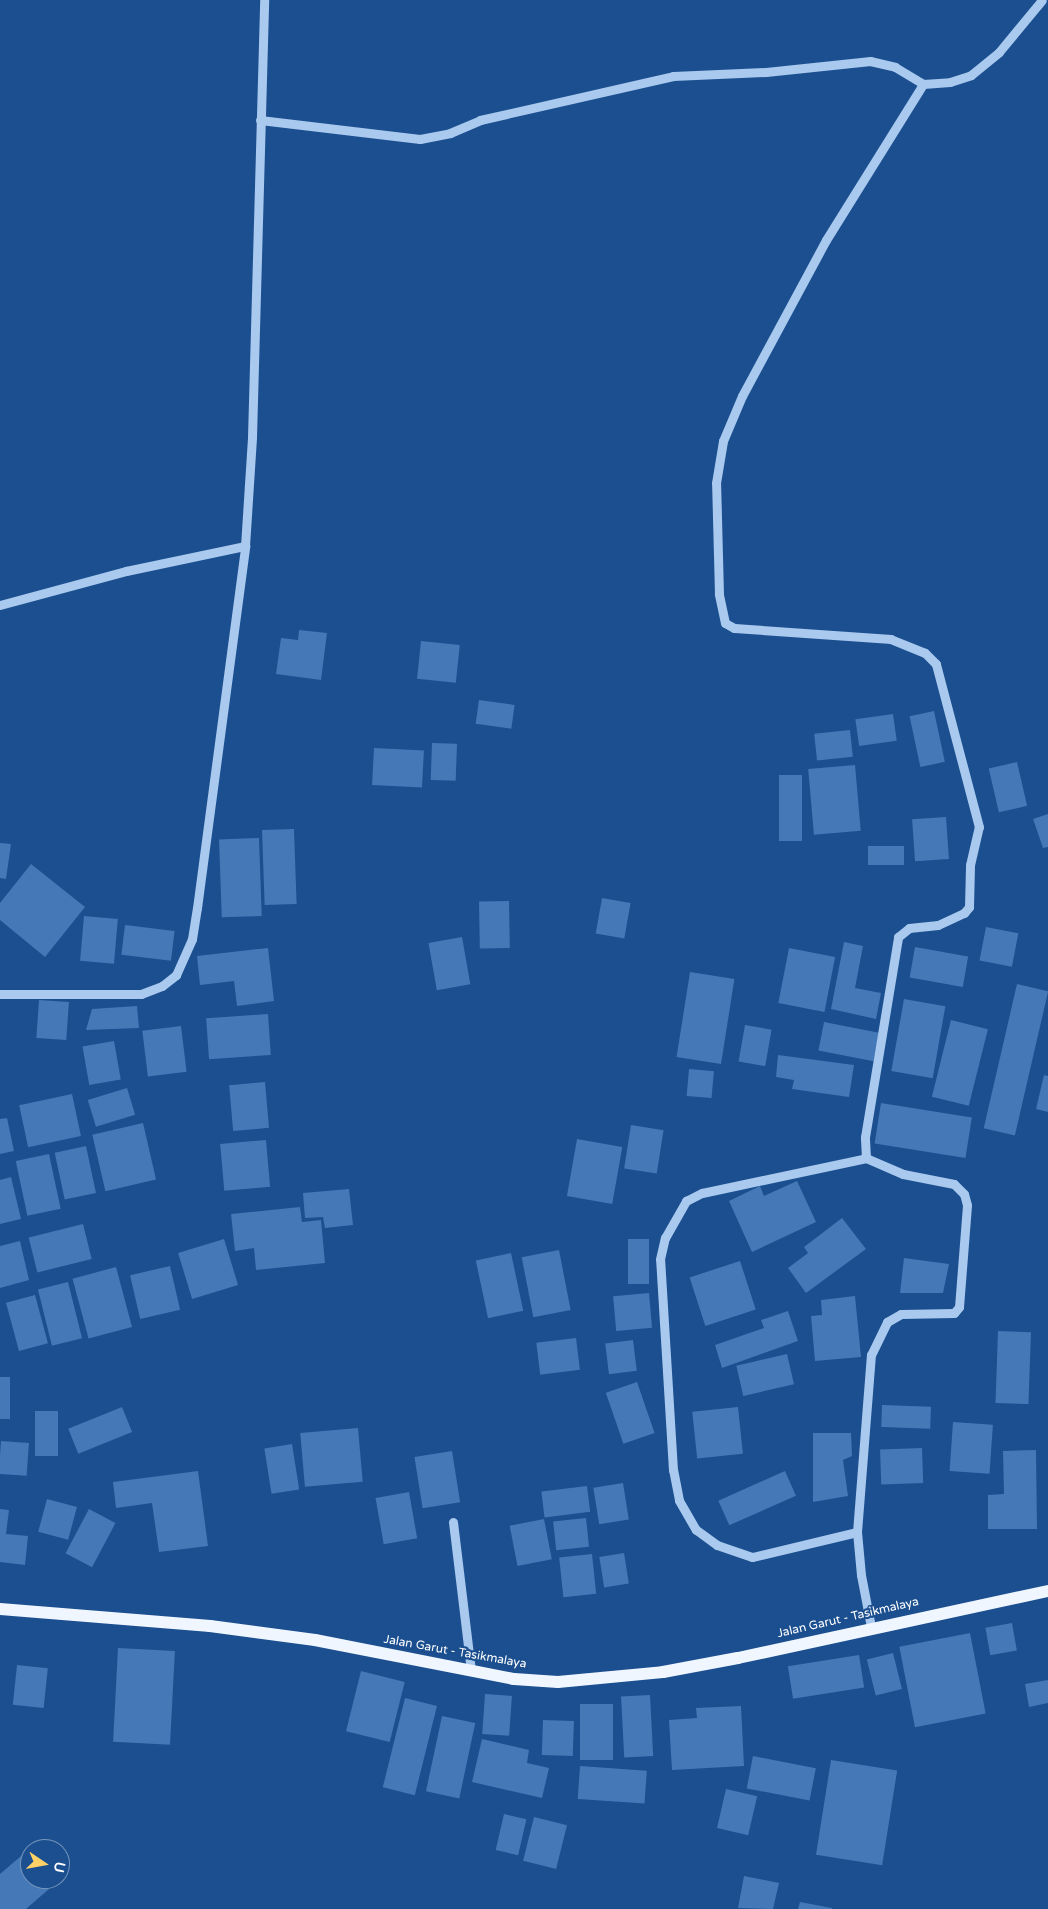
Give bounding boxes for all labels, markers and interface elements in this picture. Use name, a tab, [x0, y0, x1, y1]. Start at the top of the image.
street label: Jalan Garut - Tasikmalaya	[776, 1595, 920, 1641]
street label: Jalan Garut - Tasikmalaya	[382, 1632, 528, 1672]
north arrow	[20, 1839, 70, 1889]
text: U	[50, 1860, 69, 1874]

